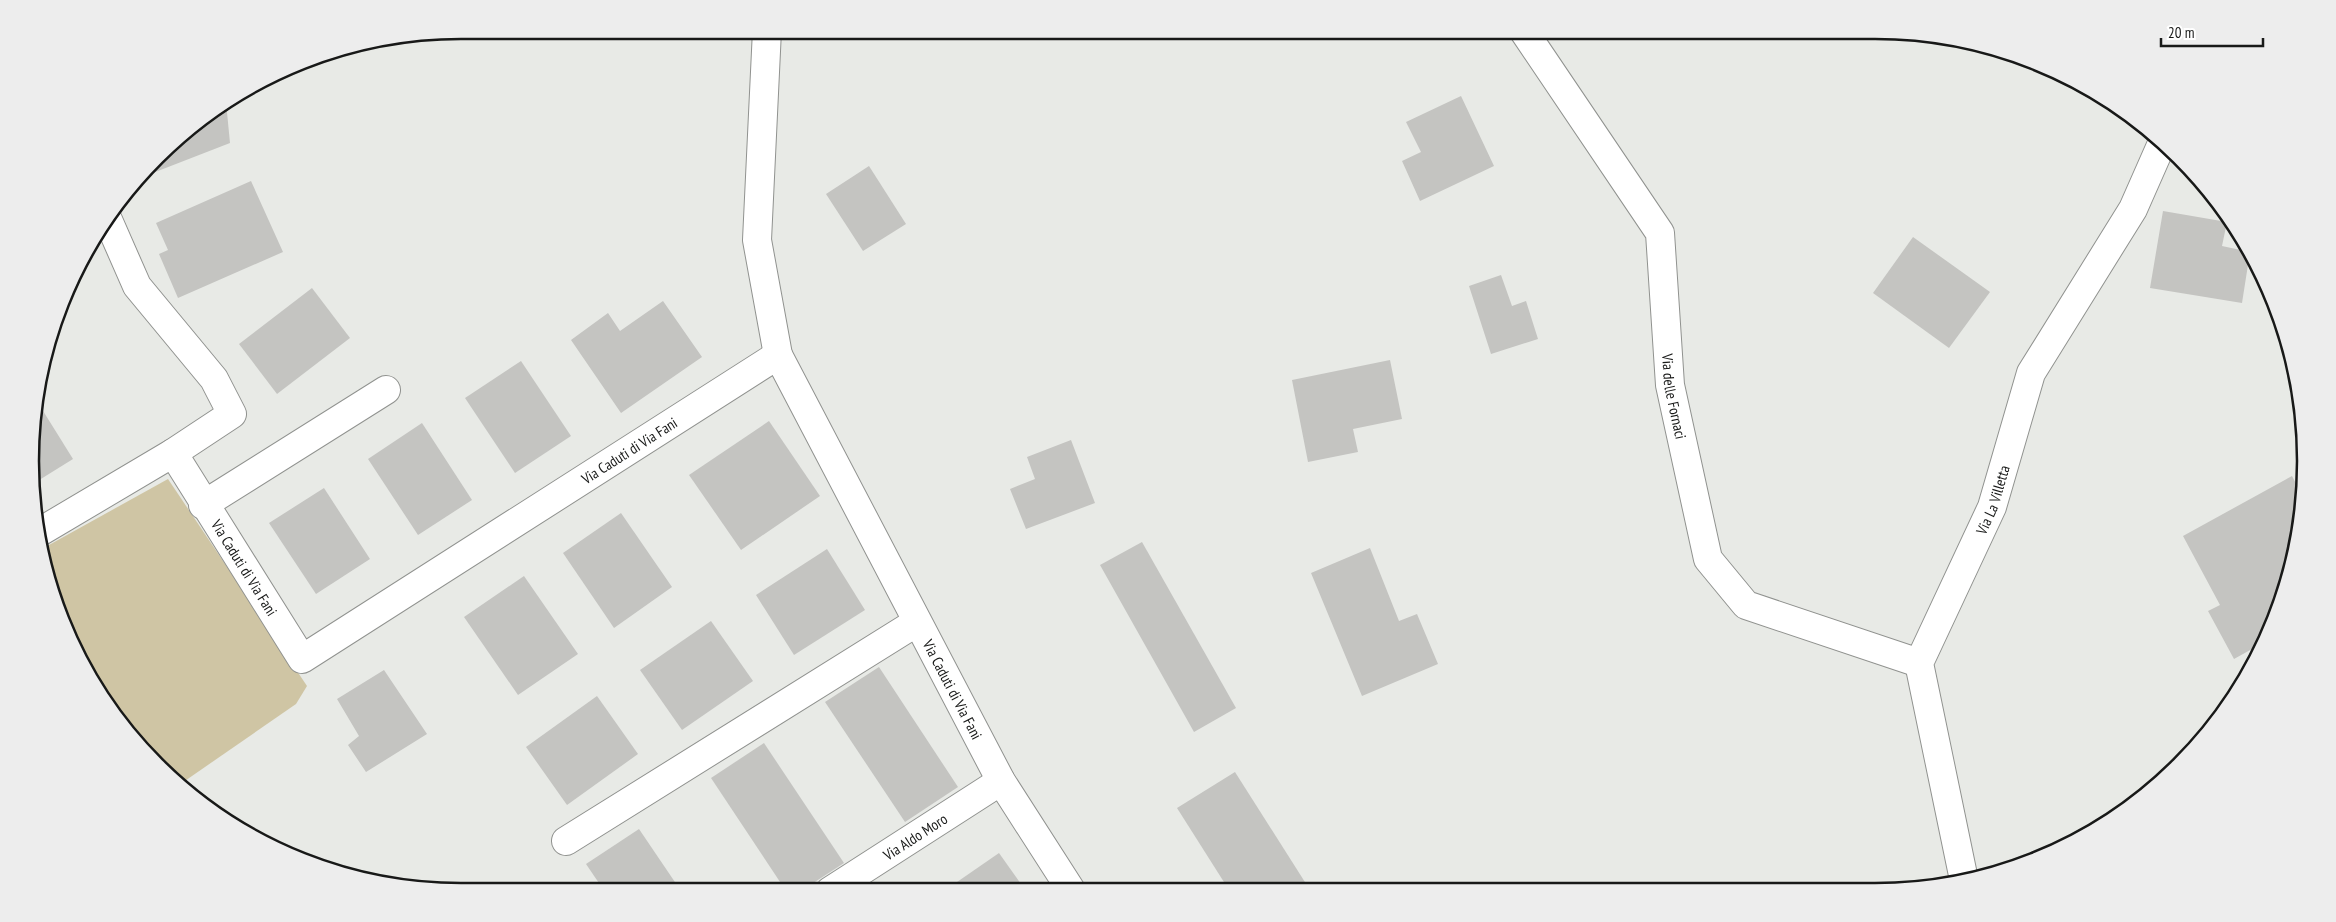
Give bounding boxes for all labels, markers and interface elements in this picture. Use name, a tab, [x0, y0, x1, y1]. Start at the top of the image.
scale bar	[2161, 15, 2264, 47]
text: 20 m	[2168, 23, 2194, 42]
street label: Via delle Fornaci	[1658, 352, 1691, 441]
street label: Via Caduti di Via Fani	[577, 413, 680, 488]
street label: Via La Villetta	[1971, 463, 2013, 538]
street label: Via Caduti di Via Fani	[207, 515, 282, 619]
street label: Via Caduti di Via Fani	[919, 635, 987, 742]
street label: Via Aldo Moro	[878, 809, 951, 864]

